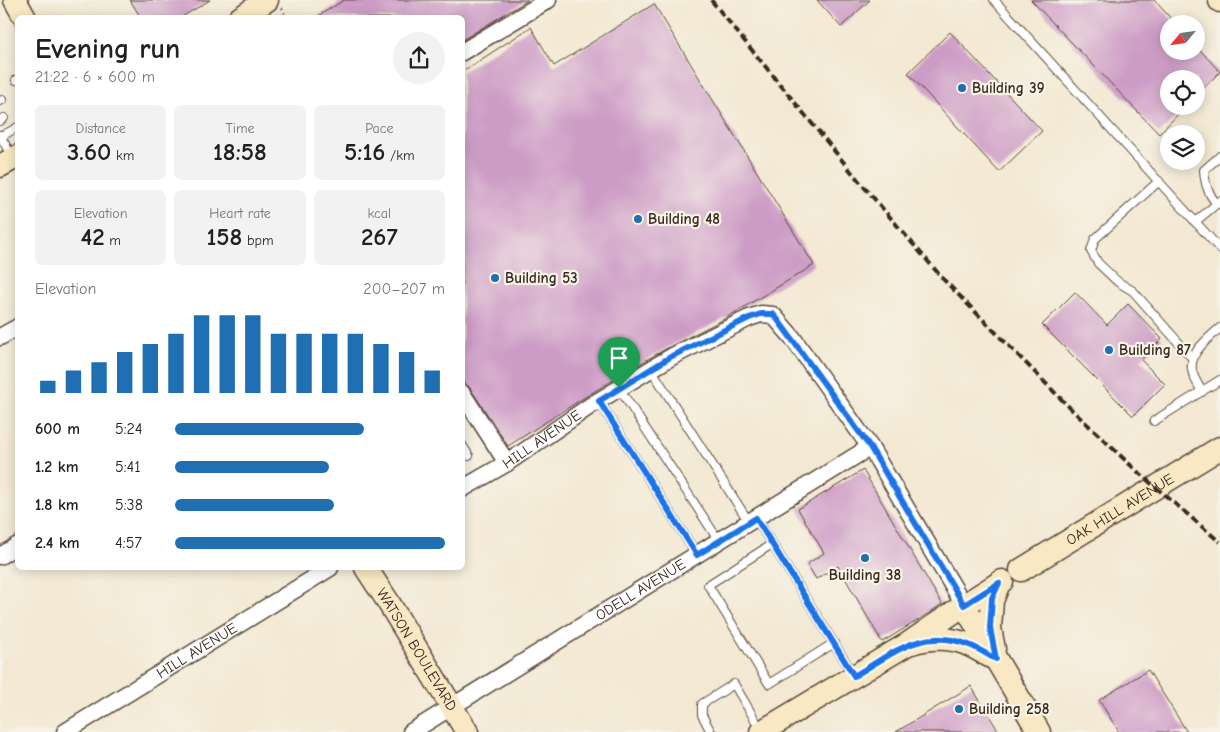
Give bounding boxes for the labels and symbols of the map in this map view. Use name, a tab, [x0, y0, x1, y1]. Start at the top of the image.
north arrow	[1160, 15, 1205, 60]
place label: Building 39	[972, 79, 1045, 97]
marker: Building 39	[956, 82, 968, 94]
place label: Building 48	[648, 210, 720, 228]
marker: Building 48	[632, 213, 644, 225]
place label: Building 53	[505, 269, 578, 287]
marker: Building 53	[489, 272, 501, 284]
pin	[598, 337, 640, 388]
place label: Building 87	[1119, 341, 1191, 359]
marker: Building 87	[1103, 344, 1115, 356]
street label: HILL AVENUE	[499, 406, 584, 472]
street label: OAK HILL AVENUE	[1063, 470, 1177, 549]
marker: Building 38	[859, 552, 871, 564]
street label: ODELL AVENUE	[592, 555, 689, 624]
place label: Building 38	[829, 566, 901, 584]
street label: WATSON BOULEVARD	[373, 585, 461, 714]
street label: HILL AVENUE	[153, 619, 240, 682]
place label: Building 258	[969, 700, 1049, 718]
marker: Building 258	[953, 703, 965, 715]

